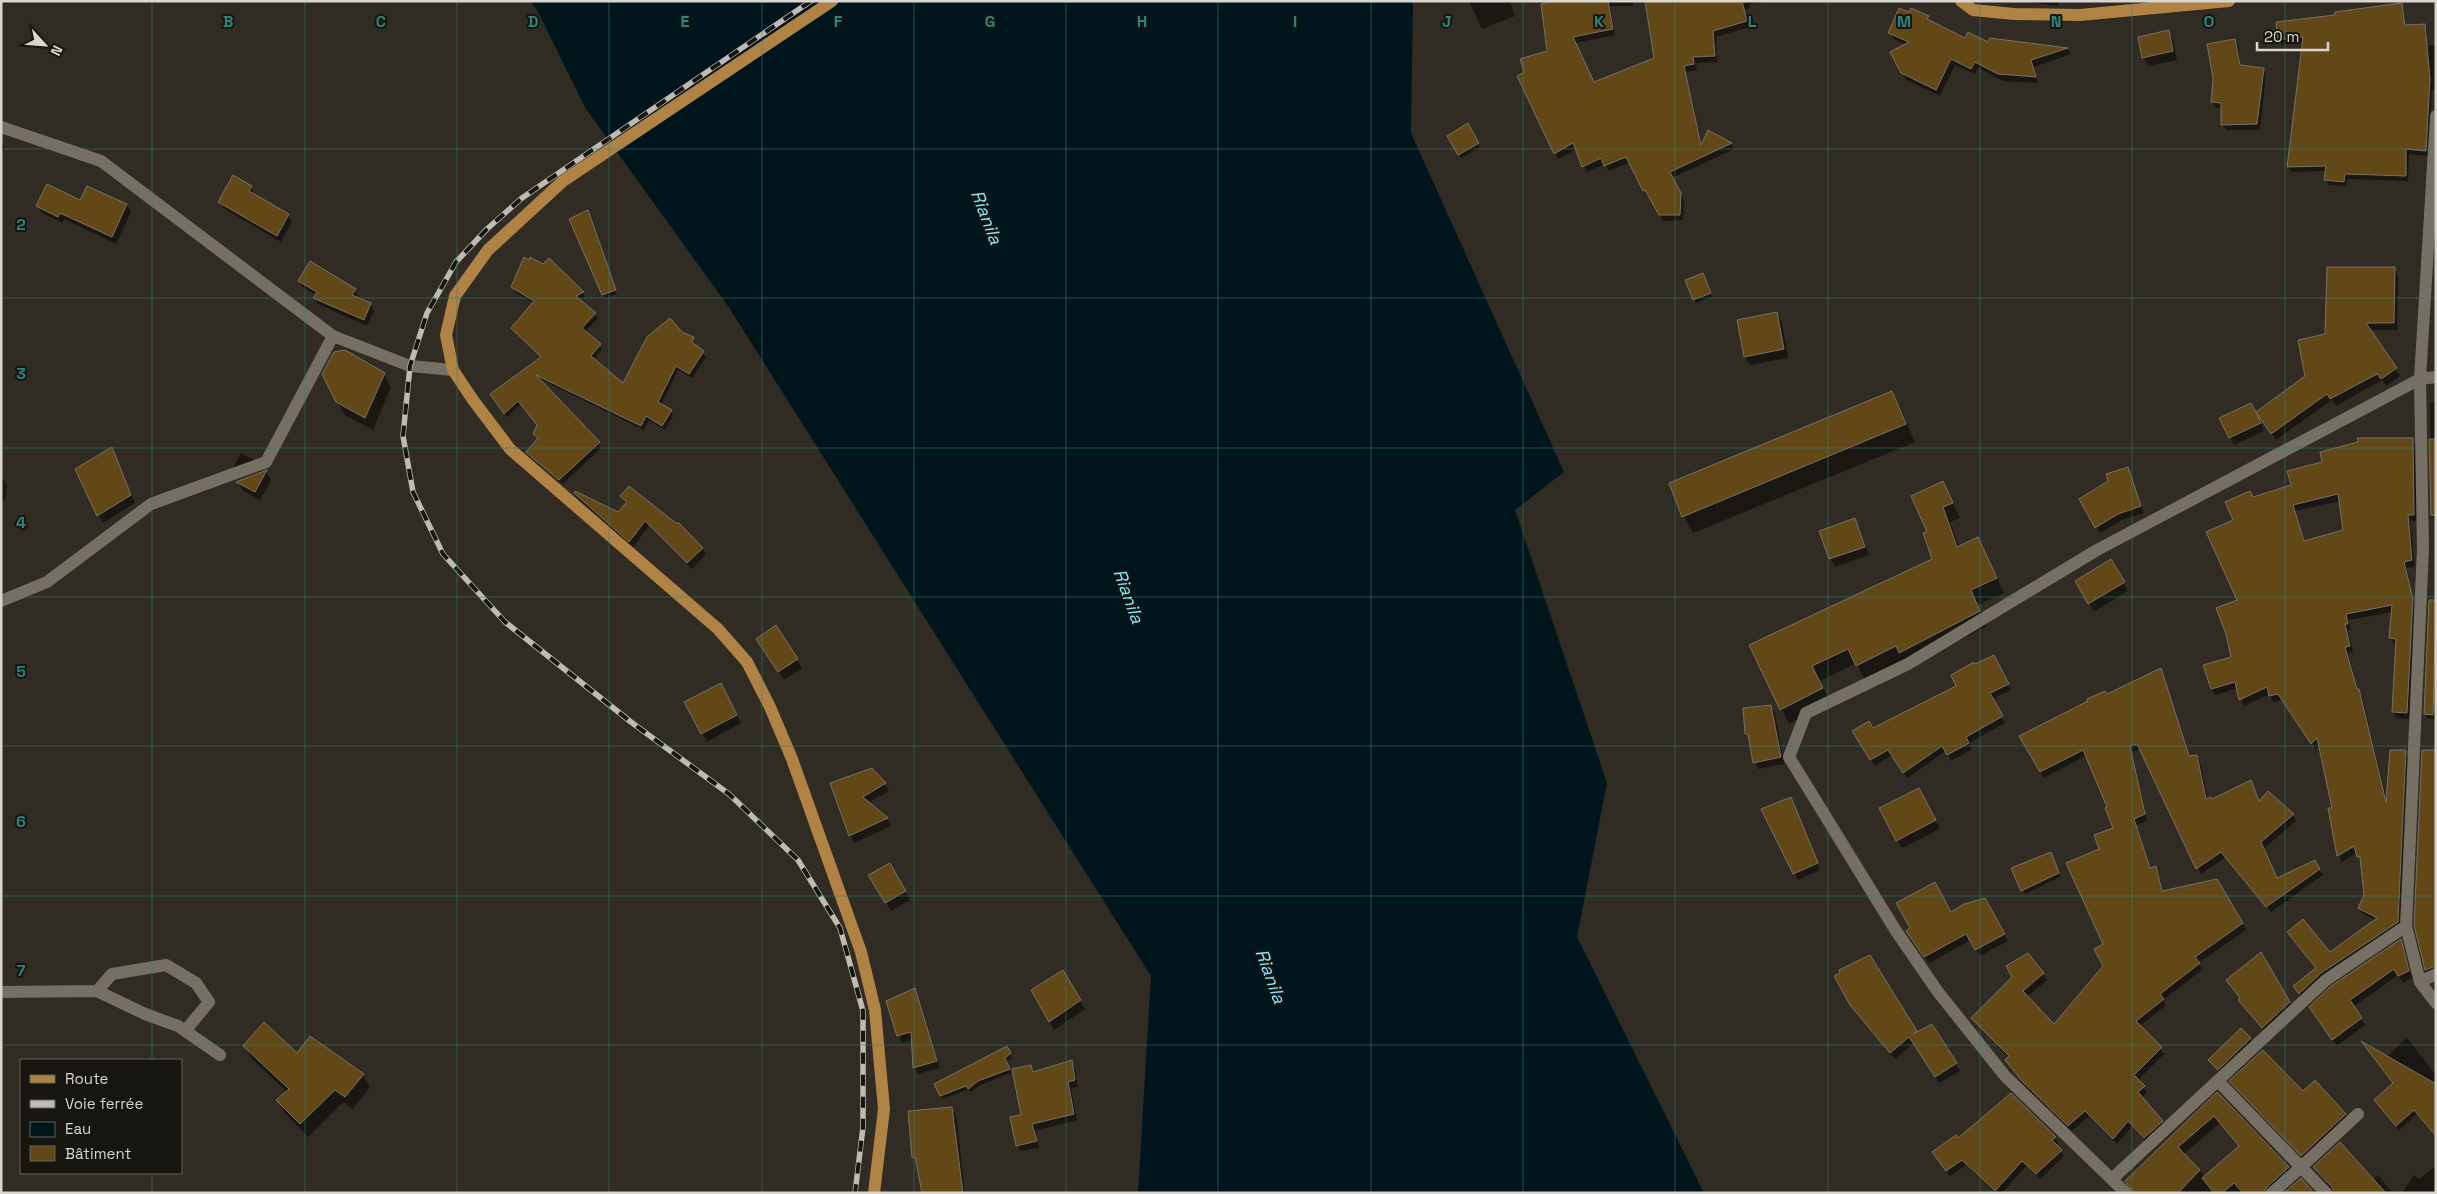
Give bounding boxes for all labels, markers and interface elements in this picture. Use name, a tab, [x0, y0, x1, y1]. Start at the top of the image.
text: B	[223, 11, 233, 32]
text: C	[376, 11, 386, 32]
text: D	[528, 11, 538, 32]
text: E	[681, 11, 690, 32]
text: F	[834, 11, 843, 32]
text: G	[985, 11, 995, 32]
text: H	[1137, 11, 1147, 32]
text: I	[1293, 11, 1297, 32]
text: J	[1442, 11, 1452, 32]
text: K	[1594, 11, 1604, 32]
text: L	[1748, 11, 1757, 32]
text: M	[1897, 11, 1911, 32]
text: N	[2051, 11, 2061, 32]
text: O	[2204, 11, 2215, 32]
north arrow	[20, 20, 70, 70]
scale bar	[2257, 20, 2328, 52]
text: 20 m	[2264, 27, 2299, 46]
text: N	[47, 43, 67, 59]
water label: Rianila	[966, 187, 1008, 248]
text: 2	[16, 214, 26, 235]
text: 3	[16, 363, 26, 384]
text: 4	[16, 512, 26, 533]
water label: Rianila	[1109, 566, 1150, 627]
text: 5	[16, 661, 26, 682]
text: 6	[16, 811, 26, 832]
water label: Rianila	[1251, 946, 1292, 1007]
text: 7	[17, 960, 26, 981]
legend	[20, 1059, 182, 1174]
text: Route	[65, 1069, 109, 1088]
text: Voie ferrée	[65, 1094, 143, 1113]
text: Eau	[65, 1119, 91, 1138]
text: Bâtiment	[65, 1144, 131, 1163]

